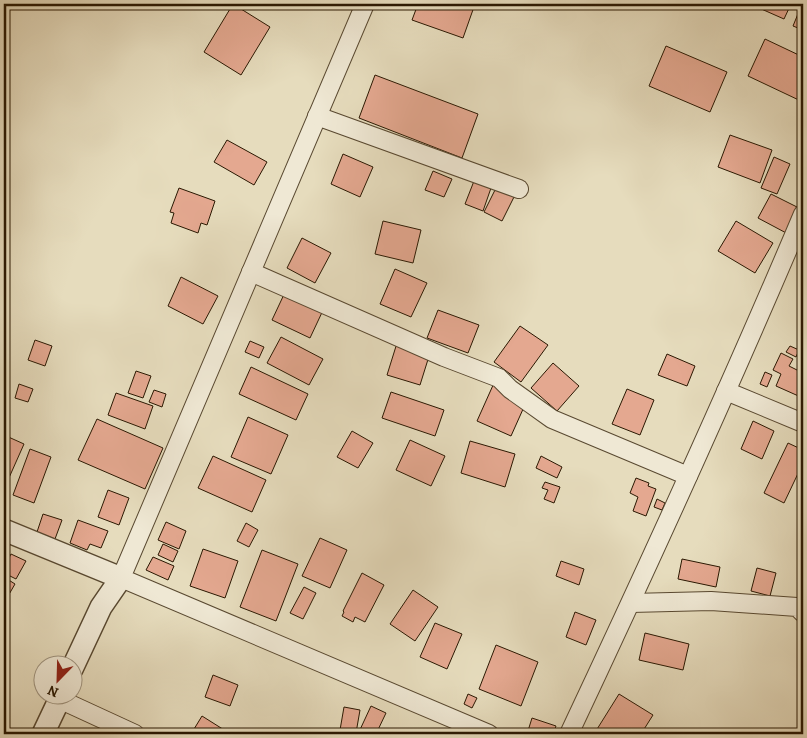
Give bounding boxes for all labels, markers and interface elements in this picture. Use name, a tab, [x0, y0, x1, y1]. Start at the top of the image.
north arrow	[32, 656, 82, 706]
text: N	[45, 681, 62, 702]

